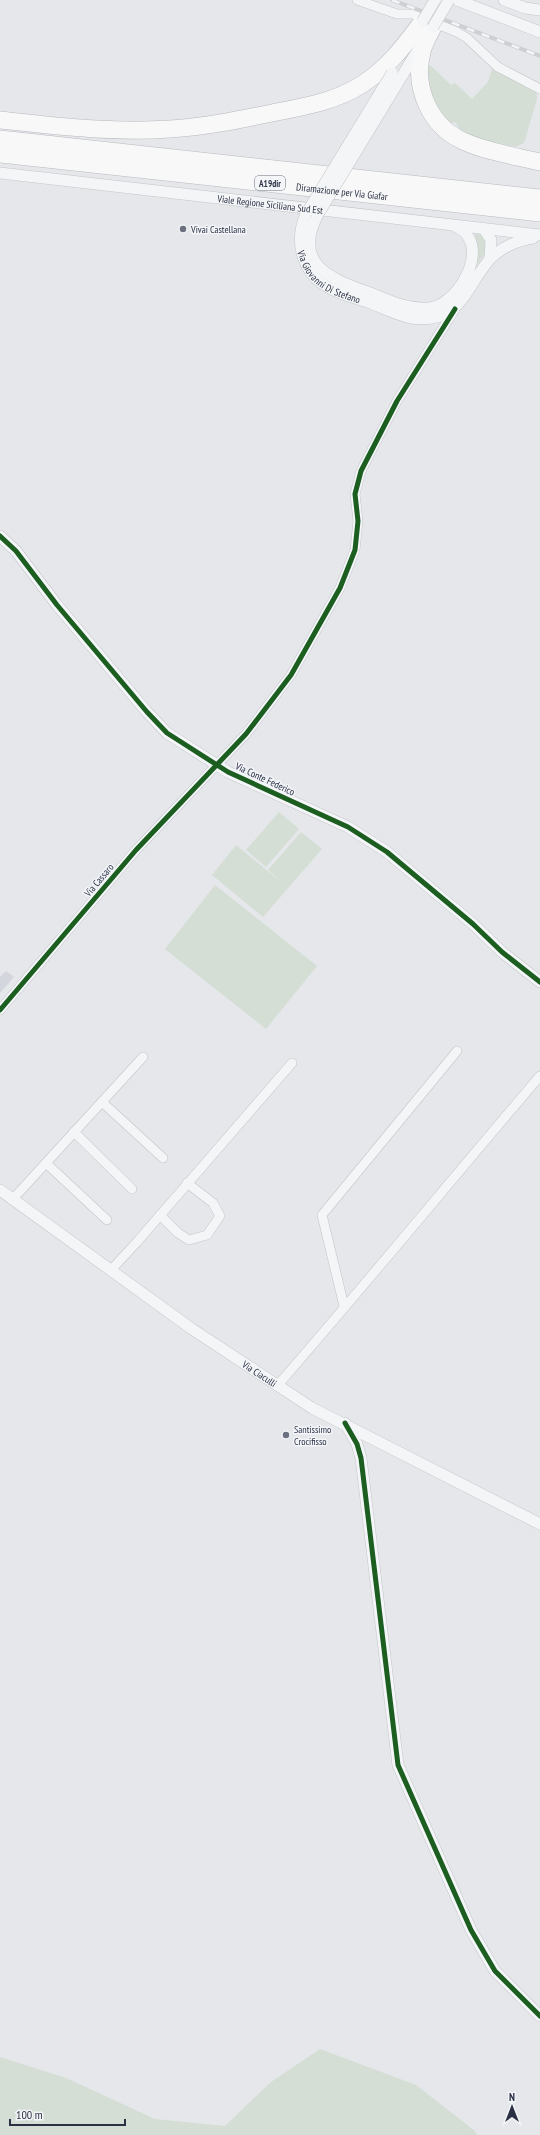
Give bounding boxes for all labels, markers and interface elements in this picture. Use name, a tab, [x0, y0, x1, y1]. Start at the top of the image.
road number: A19dir	[255, 176, 285, 190]
street label: Diramazione per Via Giafar	[296, 180, 389, 203]
street label: Viale Regione Siciliana Sud Est	[216, 191, 324, 217]
place label: Vivai Castellana	[190, 223, 246, 236]
marker: Vivai Castellana	[178, 224, 188, 234]
street label: Via Giovanni Di Stefano	[295, 248, 362, 306]
street label: Via Conte Federico	[232, 759, 297, 798]
street label: Via Cassaro	[81, 861, 117, 900]
street label: Via Ciaculli	[239, 1357, 279, 1390]
place label: Santissimo Crocifisso	[294, 1423, 331, 1448]
marker: Santissimo Crocifisso	[281, 1430, 291, 1440]
north arrow	[492, 2087, 532, 2127]
text: N	[509, 2090, 515, 2104]
scale bar	[10, 2101, 125, 2127]
text: 100 m	[16, 2107, 43, 2122]

